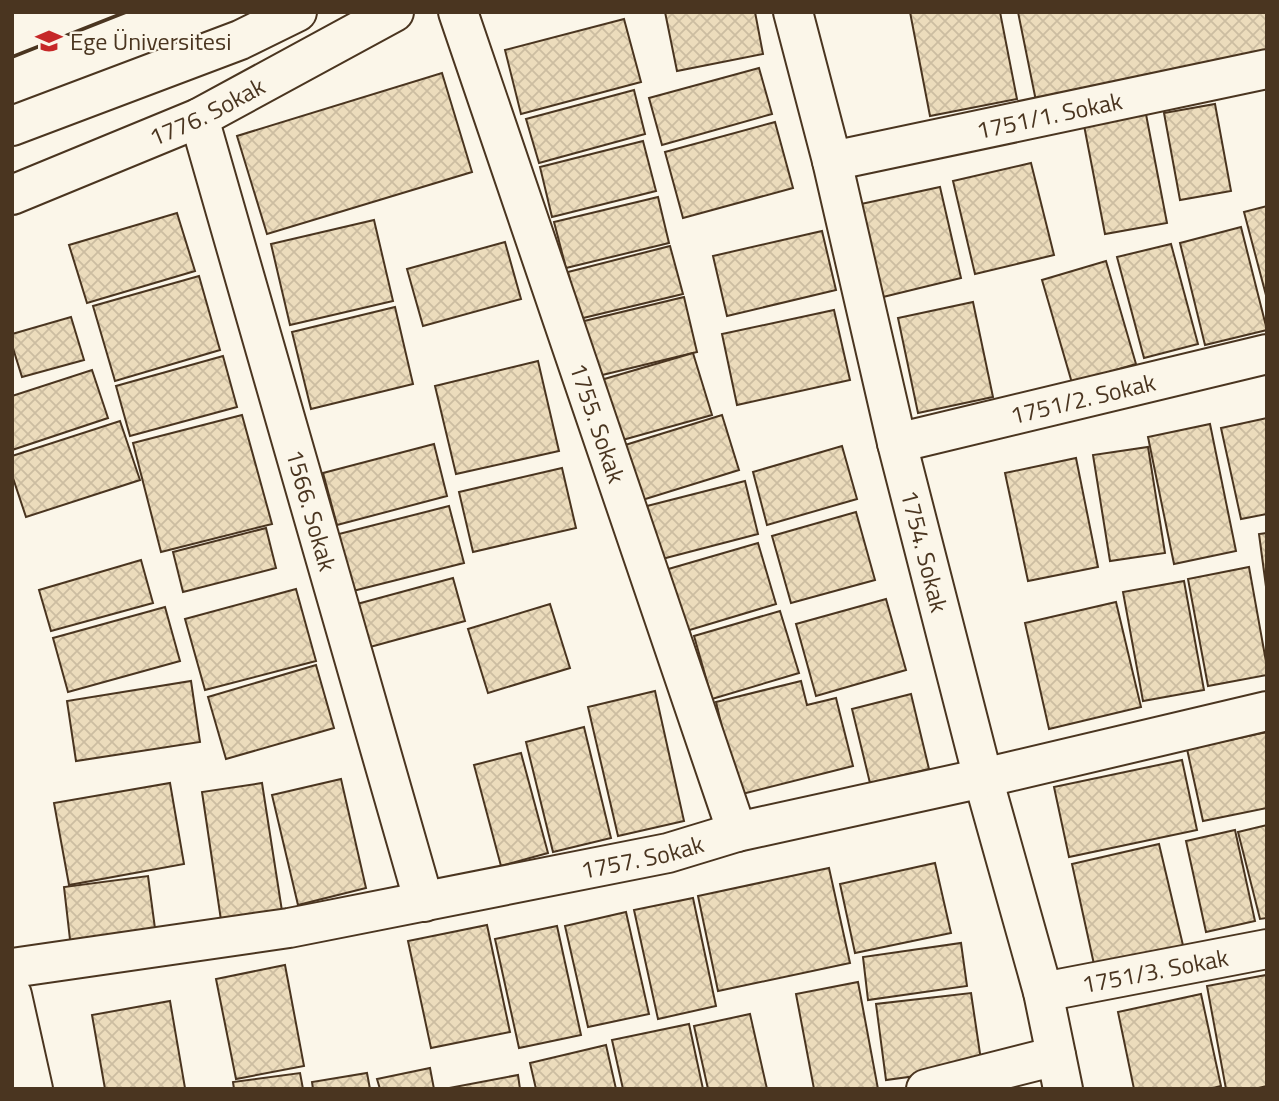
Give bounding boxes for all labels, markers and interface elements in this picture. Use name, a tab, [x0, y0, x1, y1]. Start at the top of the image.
place label: Ege Üniversitesi	[70, 23, 231, 59]
school or university icon: Ege Üniversitesi	[34, 26, 64, 56]
street label: 1776. Sokak	[143, 67, 272, 155]
street label: 1751/1. Sokak	[973, 82, 1126, 148]
street label: 1755. Sokak	[561, 358, 635, 488]
street label: 1751/2. Sokak	[1006, 363, 1159, 433]
street label: 1566. Sokak	[277, 445, 346, 576]
street label: 1754. Sokak	[892, 486, 958, 617]
street label: 1757. Sokak	[577, 825, 708, 888]
street label: 1751/3. Sokak	[1079, 939, 1232, 1002]

